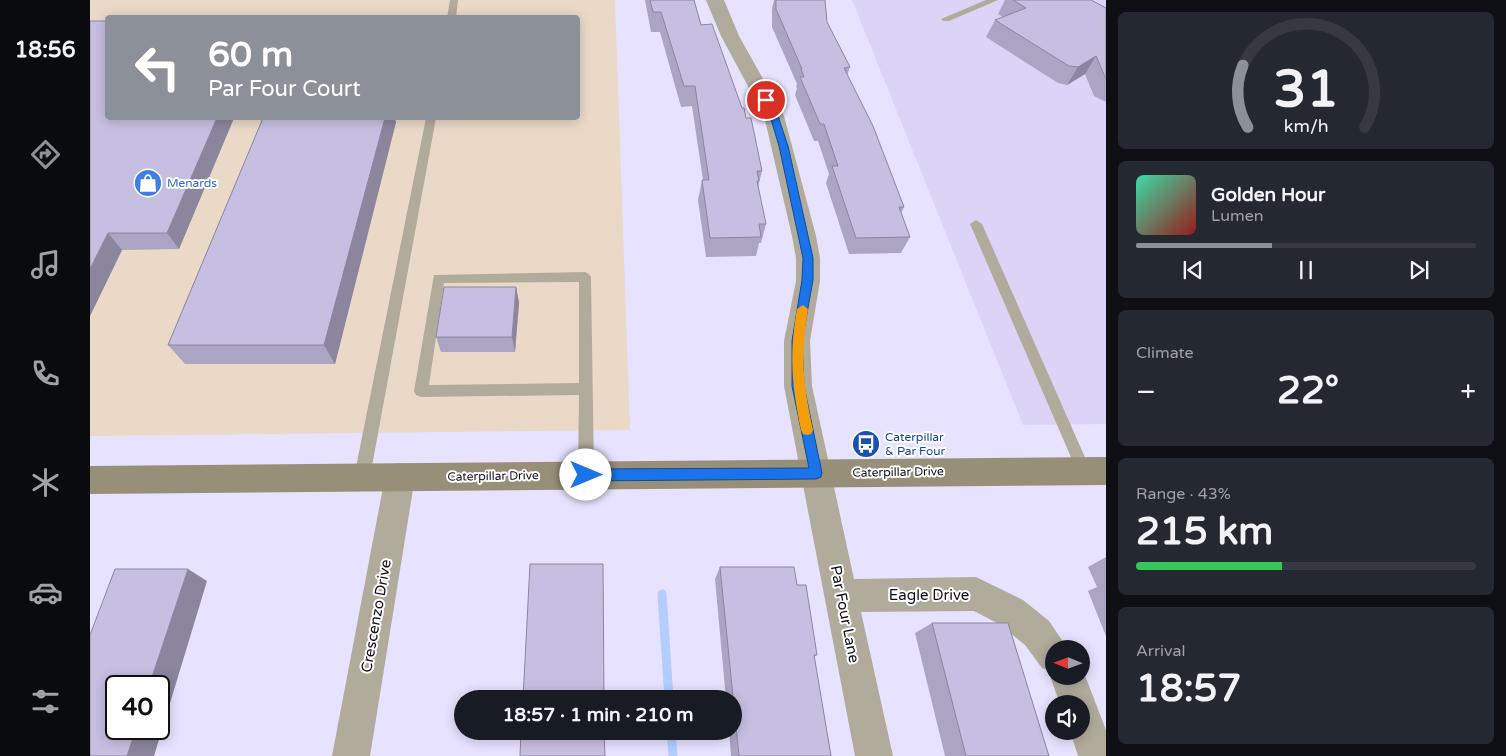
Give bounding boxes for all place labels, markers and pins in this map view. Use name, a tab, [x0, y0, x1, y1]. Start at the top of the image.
pin	[745, 79, 787, 121]
shop icon: Menards	[133, 168, 163, 198]
place label: Menards	[167, 176, 217, 190]
bus stop icon: Caterpillar & Par Four	[851, 429, 881, 459]
place label: Caterpillar & Par Four	[885, 430, 946, 458]

